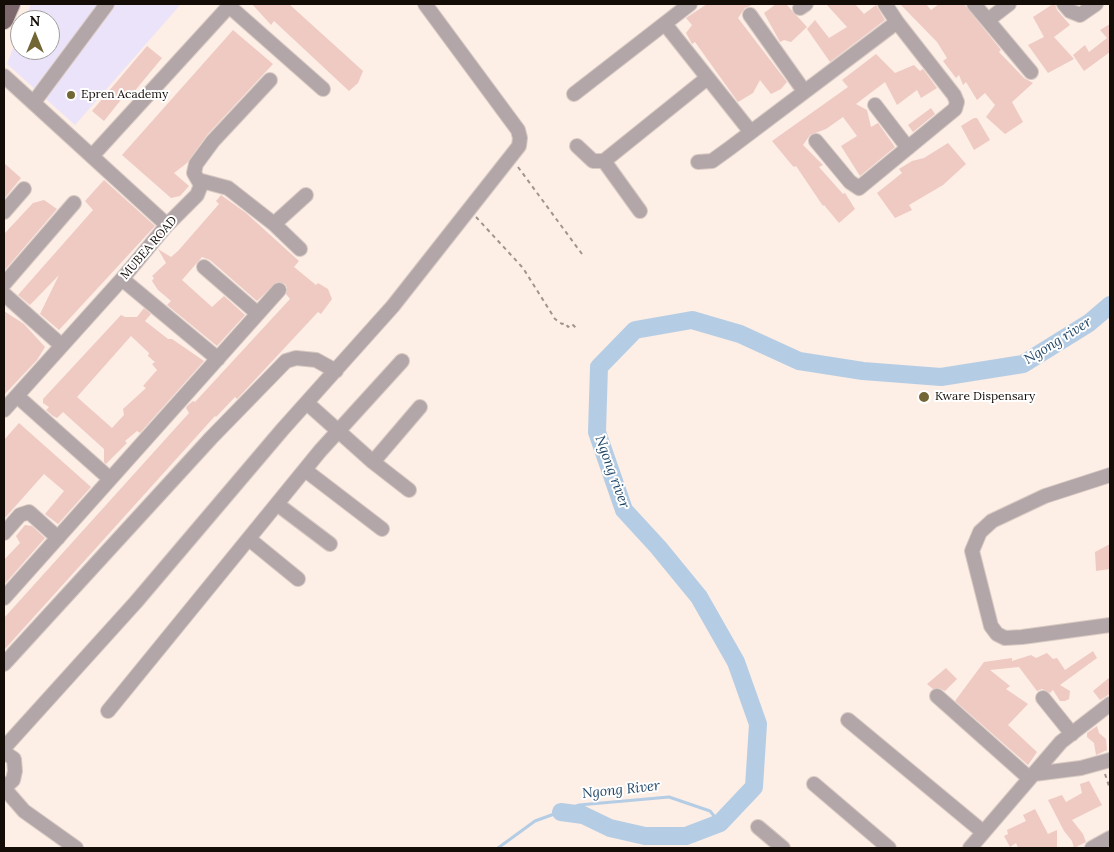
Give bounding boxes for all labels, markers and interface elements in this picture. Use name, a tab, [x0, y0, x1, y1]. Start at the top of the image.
north arrow	[10, 10, 60, 60]
text: N	[30, 12, 40, 30]
place label: Epren Academy	[81, 88, 168, 102]
marker: Epren Academy	[65, 89, 77, 101]
street label: MUBEA ROAD	[118, 214, 180, 282]
water label: Ngong river	[1021, 314, 1095, 368]
marker: Kware Dispensary	[917, 390, 931, 404]
place label: Kware Dispensary	[935, 390, 1035, 404]
water label: Ngong river	[591, 433, 633, 511]
water label: Ngong River	[581, 778, 661, 802]

